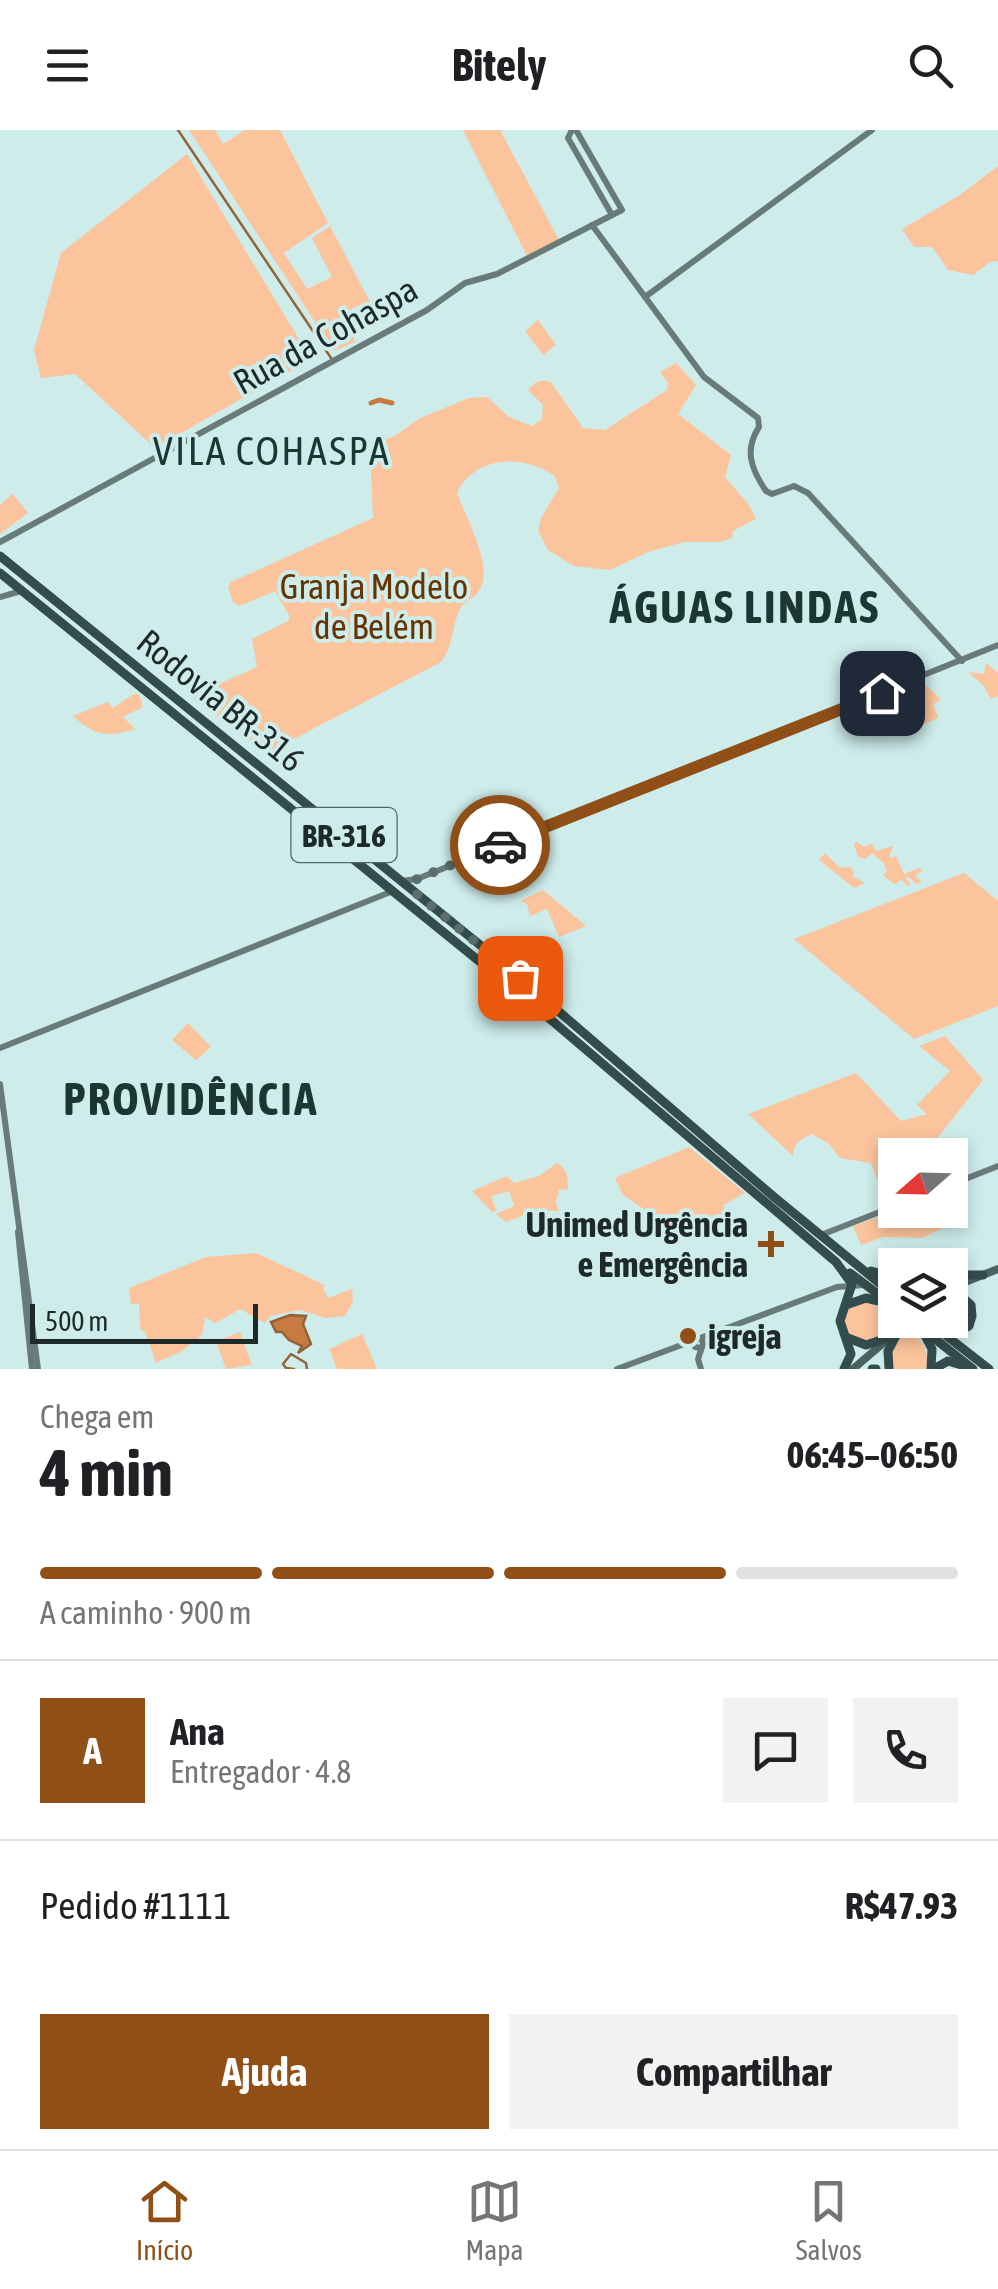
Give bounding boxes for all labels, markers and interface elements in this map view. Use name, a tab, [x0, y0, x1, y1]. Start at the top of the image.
icon: menu	[40, 38, 95, 93]
icon: search	[903, 38, 958, 93]
text: Bitely	[452, 39, 546, 91]
street label: Rua da Cohaspa	[226, 268, 424, 402]
district label: VILA COHASPA	[153, 428, 391, 473]
park label: Granja Modelo de Belém	[280, 566, 468, 646]
district label: ÁGUAS LINDAS	[608, 581, 881, 633]
street label: Rodovia BR-316	[130, 621, 312, 779]
pin	[840, 651, 925, 736]
icon: home	[855, 666, 910, 721]
courier	[450, 795, 550, 895]
road number: BR-316	[292, 808, 396, 862]
icon: car	[473, 818, 528, 873]
pin	[478, 936, 563, 1021]
icon: bag	[493, 951, 548, 1006]
district label: PROVIDÊNCIA	[63, 1073, 319, 1125]
north arrow	[878, 1138, 968, 1228]
map controls	[878, 1138, 968, 1338]
place label: Unimed Urgência e Emergência	[526, 1204, 748, 1284]
marker: Unimed Urgência e Emergência	[758, 1231, 784, 1257]
button: layers	[878, 1248, 968, 1338]
scale bar	[30, 1299, 258, 1344]
text: 500 m	[45, 1305, 108, 1337]
place label: igreja	[708, 1316, 782, 1356]
marker: igreja	[677, 1325, 699, 1347]
text: Chega em	[40, 1398, 154, 1435]
text: 06:45–06:50	[786, 1433, 958, 1476]
text: 4 min	[40, 1435, 173, 1510]
text: A caminho · 900 m	[40, 1594, 251, 1631]
button: chat	[723, 1698, 828, 1803]
button: phone	[853, 1698, 958, 1803]
text: Ana	[170, 1710, 225, 1753]
text: A	[83, 1729, 102, 1772]
text: Entregador · 4.8	[170, 1753, 351, 1790]
text: Pedido #1111	[40, 1884, 231, 1927]
text: R$47.93	[845, 1884, 958, 1927]
button: Ajuda	[40, 2014, 489, 2129]
button: Compartilhar	[509, 2014, 958, 2129]
tab: Início	[136, 2174, 193, 2266]
tab: Mapa	[465, 2174, 523, 2266]
tab: Salvos	[796, 2174, 862, 2266]

